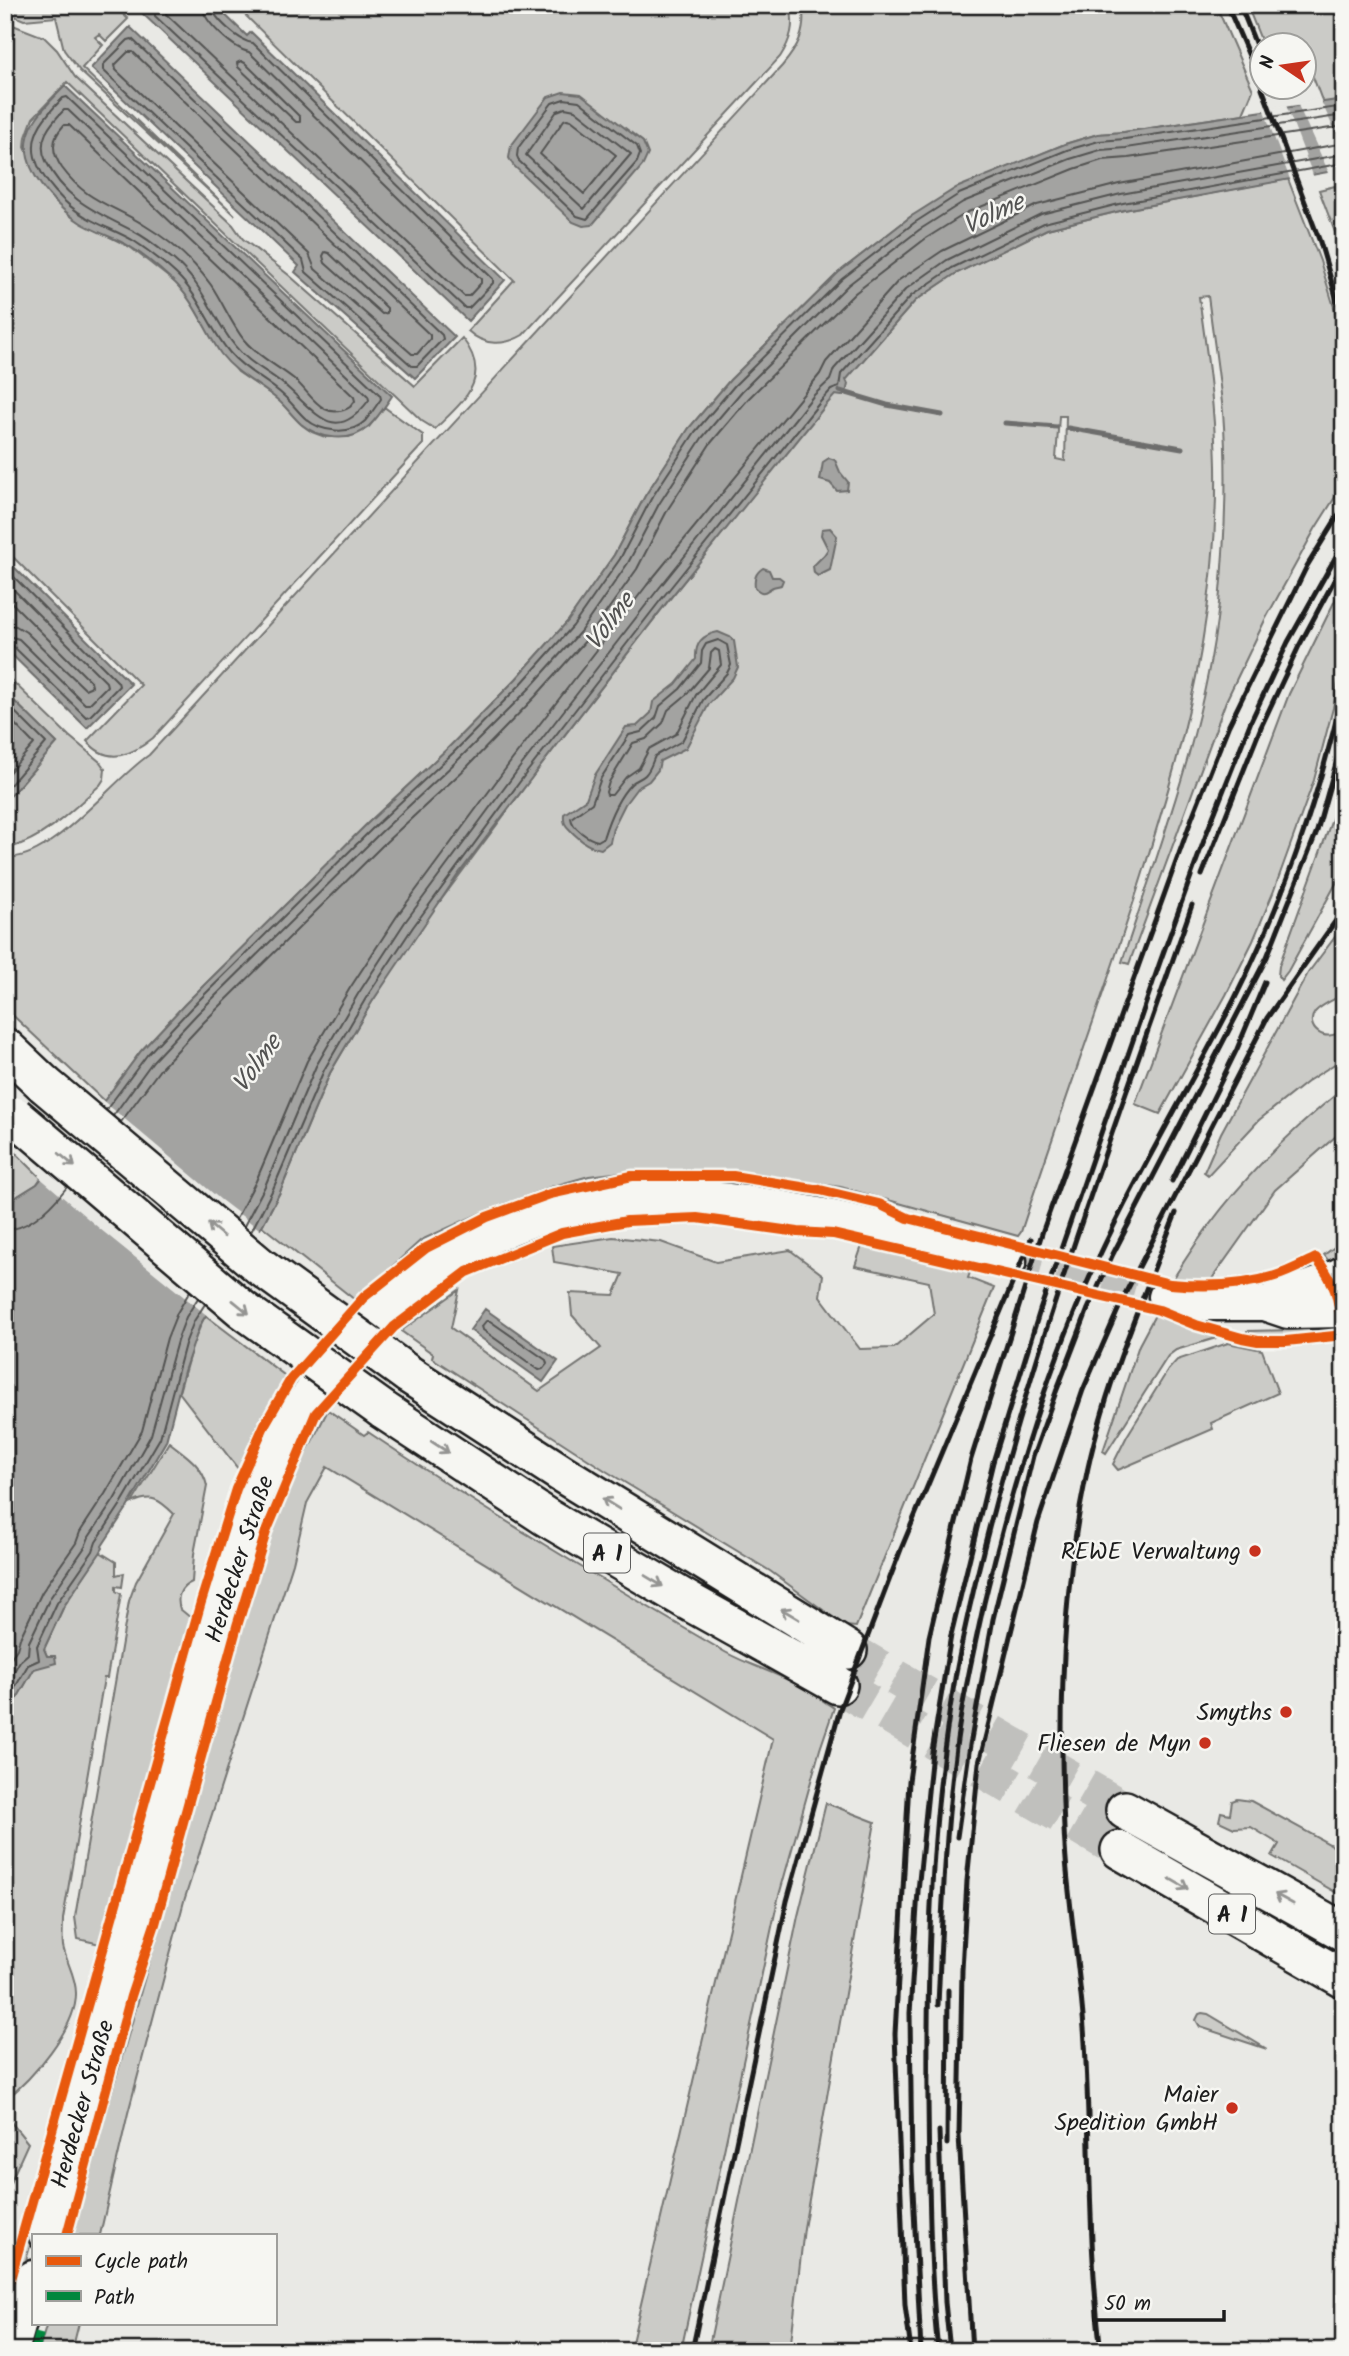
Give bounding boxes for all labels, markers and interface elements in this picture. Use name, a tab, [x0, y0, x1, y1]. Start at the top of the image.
north arrow	[1248, 32, 1318, 102]
text: N	[1252, 53, 1284, 72]
water label: Volme	[956, 181, 1034, 247]
water label: Volme	[574, 582, 648, 661]
water label: Volme	[222, 1024, 295, 1103]
one-way arrow	[58, 1152, 76, 1168]
one-way arrow	[207, 1222, 225, 1238]
one-way arrow	[231, 1299, 249, 1314]
one-way arrow	[430, 1440, 449, 1455]
street label: Herdecker Straße	[195, 1471, 286, 1648]
one-way arrow	[601, 1497, 621, 1511]
place label: REWE Verwaltung	[1061, 1533, 1241, 1572]
road number: A 1	[584, 1534, 630, 1572]
marker: REWE Verwaltung	[1247, 1543, 1263, 1559]
one-way arrow	[643, 1574, 663, 1588]
one-way arrow	[780, 1607, 800, 1621]
place label: Smyths	[1197, 1694, 1272, 1733]
marker: Smyths	[1278, 1704, 1294, 1720]
place label: Fliesen de Myn	[1037, 1725, 1191, 1764]
marker: Fliesen de Myn	[1197, 1735, 1213, 1751]
one-way arrow	[1168, 1878, 1189, 1891]
one-way arrow	[1274, 1892, 1295, 1905]
road number: A 1	[1209, 1895, 1255, 1934]
street label: Herdecker Straße	[41, 2015, 126, 2193]
place label: Maier Spedition GmbH	[1055, 2076, 1220, 2143]
marker: Maier Spedition GmbH	[1224, 2100, 1240, 2116]
legend	[32, 2234, 276, 2324]
text: Cycle path	[94, 2246, 188, 2279]
scale bar	[1094, 2279, 1223, 2323]
text: Path	[94, 2282, 135, 2315]
text: 50 m	[1104, 2288, 1151, 2321]

